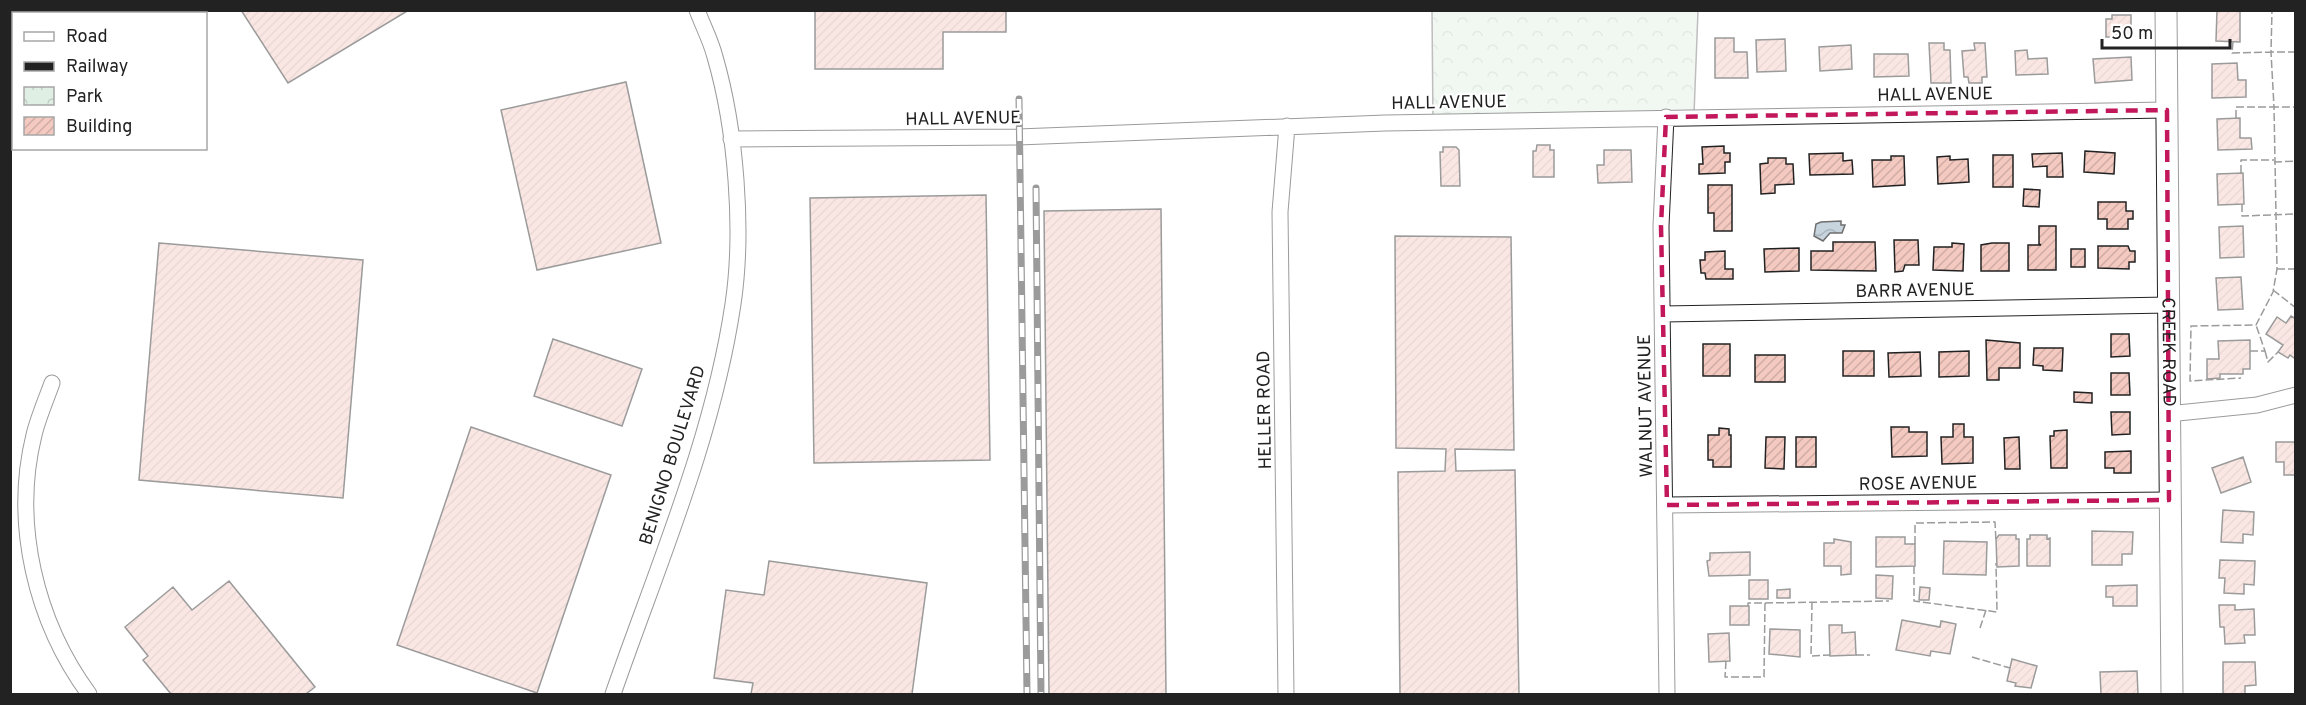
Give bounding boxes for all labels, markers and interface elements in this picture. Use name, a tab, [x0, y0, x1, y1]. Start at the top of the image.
legend	[12, 12, 207, 150]
scale bar	[2102, 12, 2230, 50]
text: 50 m	[2111, 23, 2153, 46]
text: Road	[66, 26, 108, 49]
text: Railway	[66, 56, 128, 79]
street label: HALL AVENUE	[1877, 83, 1993, 108]
text: Park	[66, 86, 103, 109]
street label: HALL AVENUE	[1391, 91, 1507, 116]
street label: HALL AVENUE	[905, 107, 1021, 132]
text: Building	[66, 116, 132, 139]
street label: BARR AVENUE	[1855, 279, 1975, 304]
street label: CREEK ROAD	[2156, 297, 2179, 407]
street label: WALNUT AVENUE	[1634, 334, 1659, 478]
street label: HELLER ROAD	[1253, 350, 1278, 469]
street label: BENIGNO BOULEVARD	[635, 363, 712, 548]
street label: ROSE AVENUE	[1858, 472, 1978, 497]

